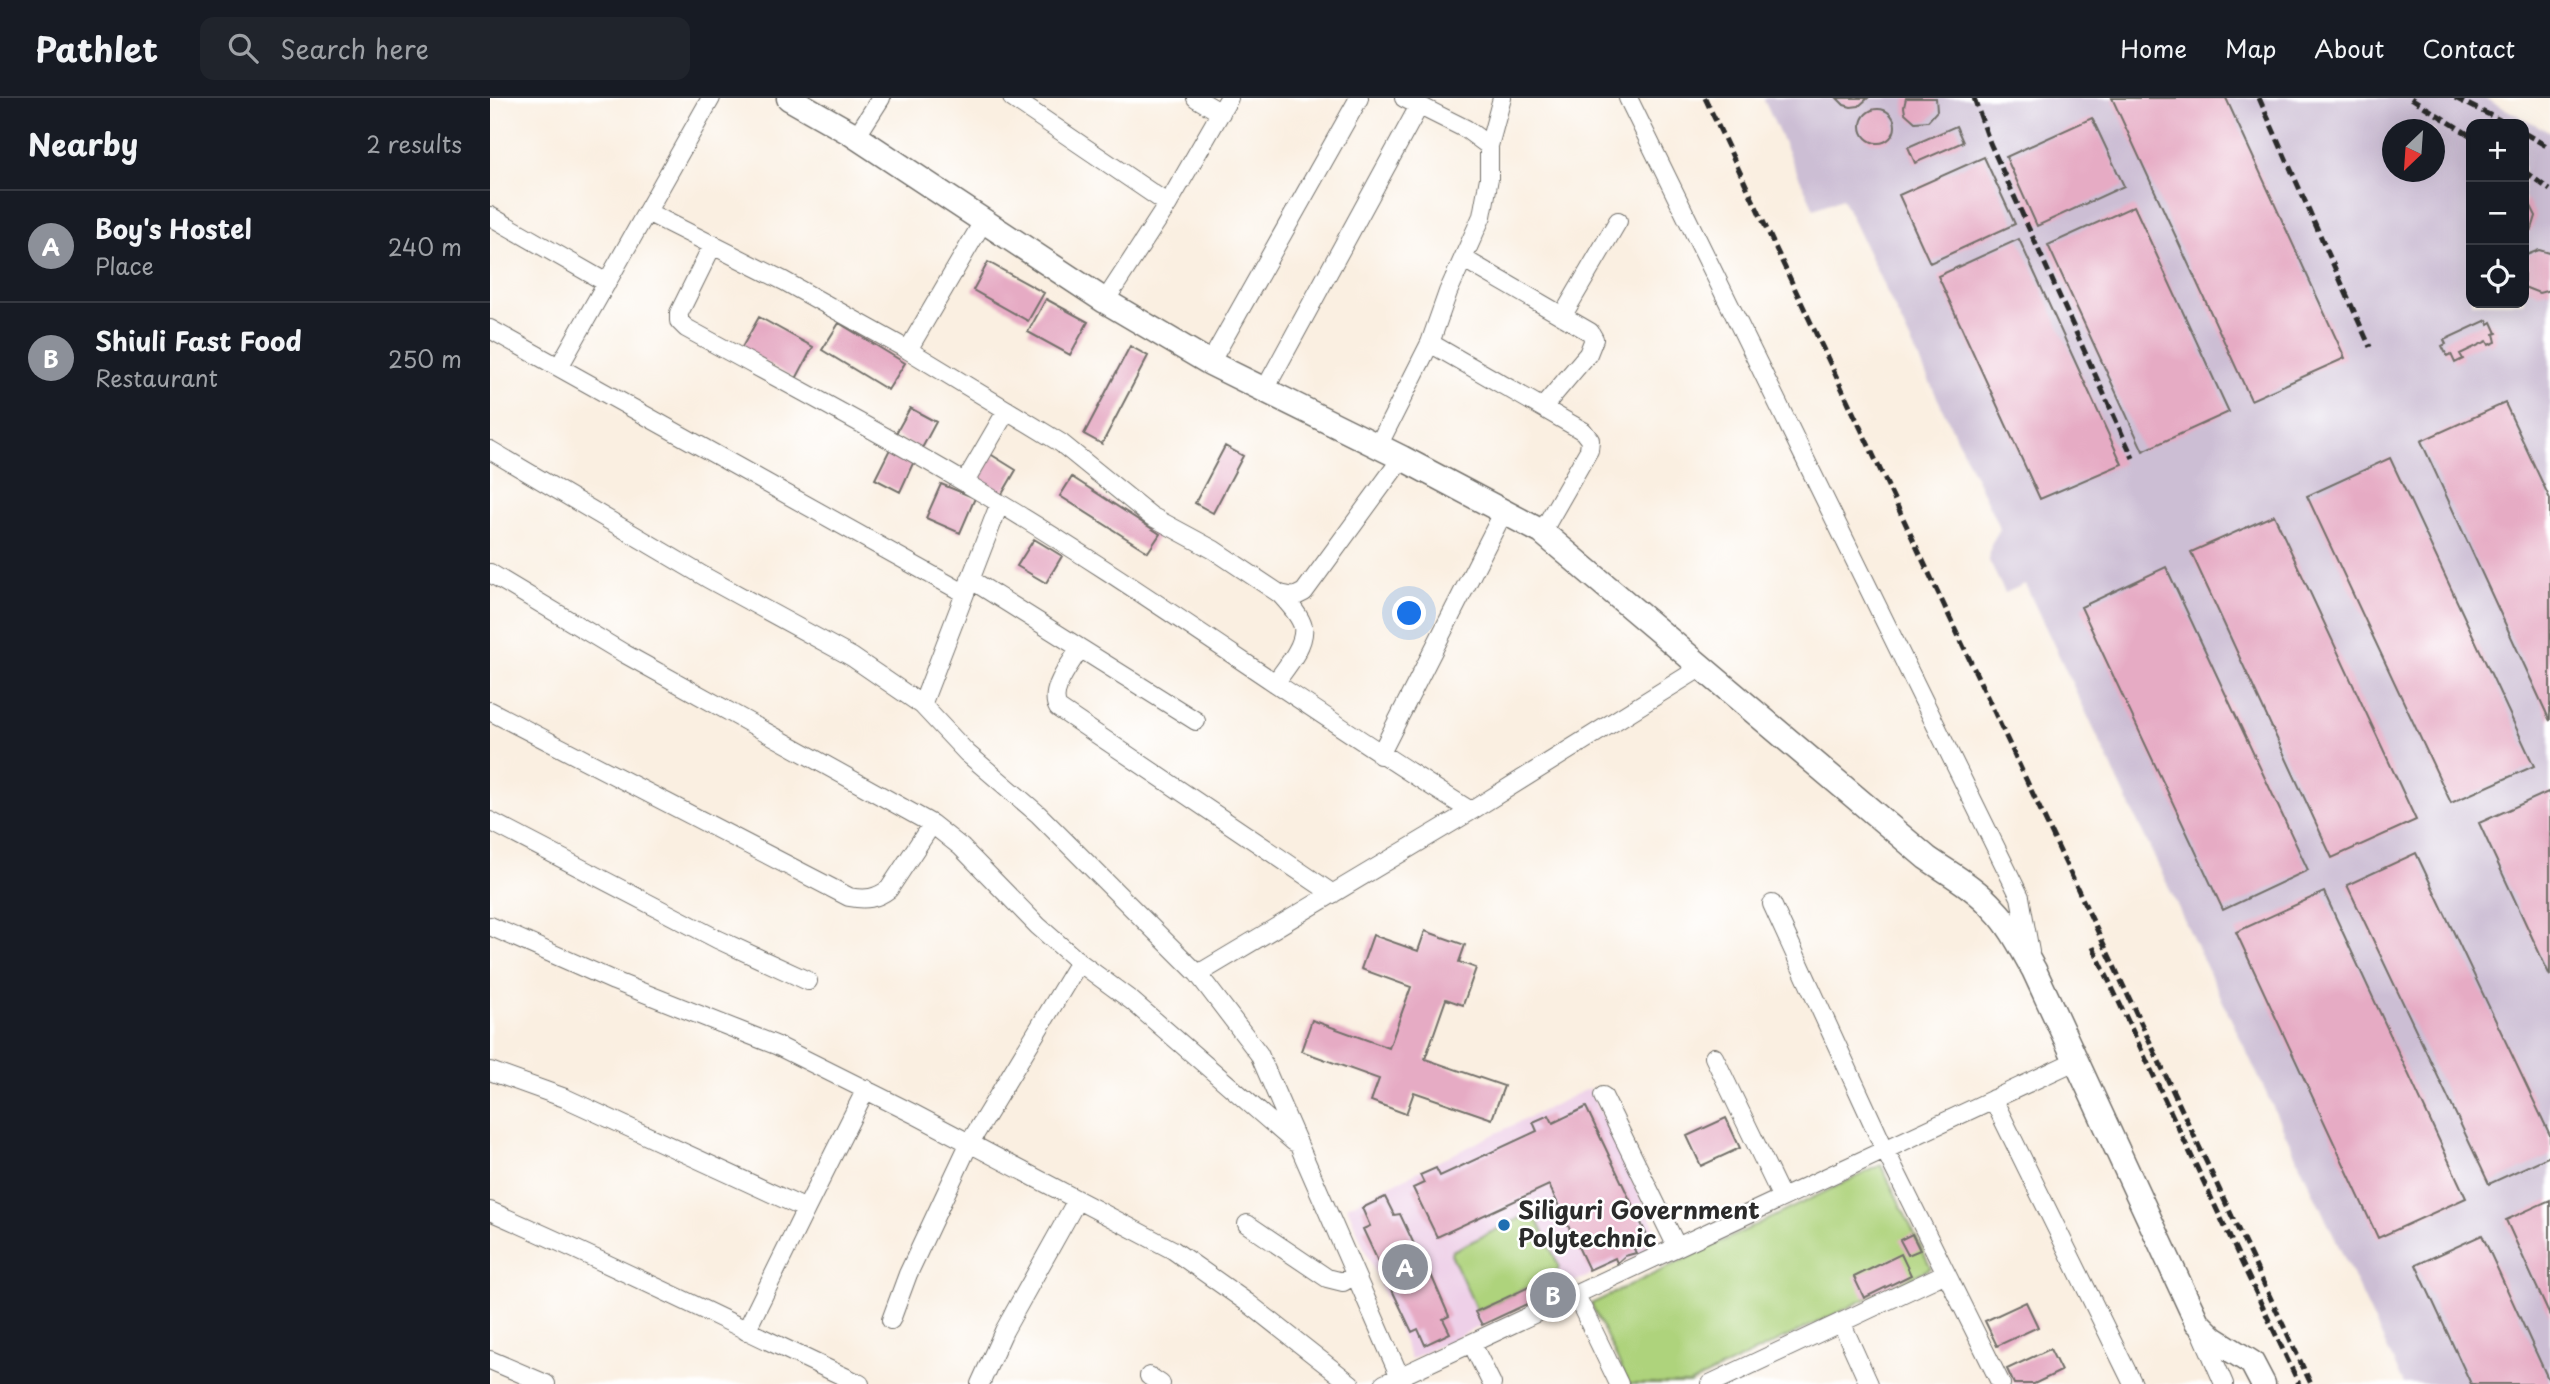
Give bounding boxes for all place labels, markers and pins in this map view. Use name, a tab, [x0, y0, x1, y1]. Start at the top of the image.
place label: Siliguri Government Polytechnic	[1518, 1191, 1760, 1255]
marker: Siliguri Government Polytechnic	[1496, 1217, 1512, 1233]
pin: A	[1382, 1241, 1428, 1293]
pin: B	[1530, 1269, 1576, 1321]

